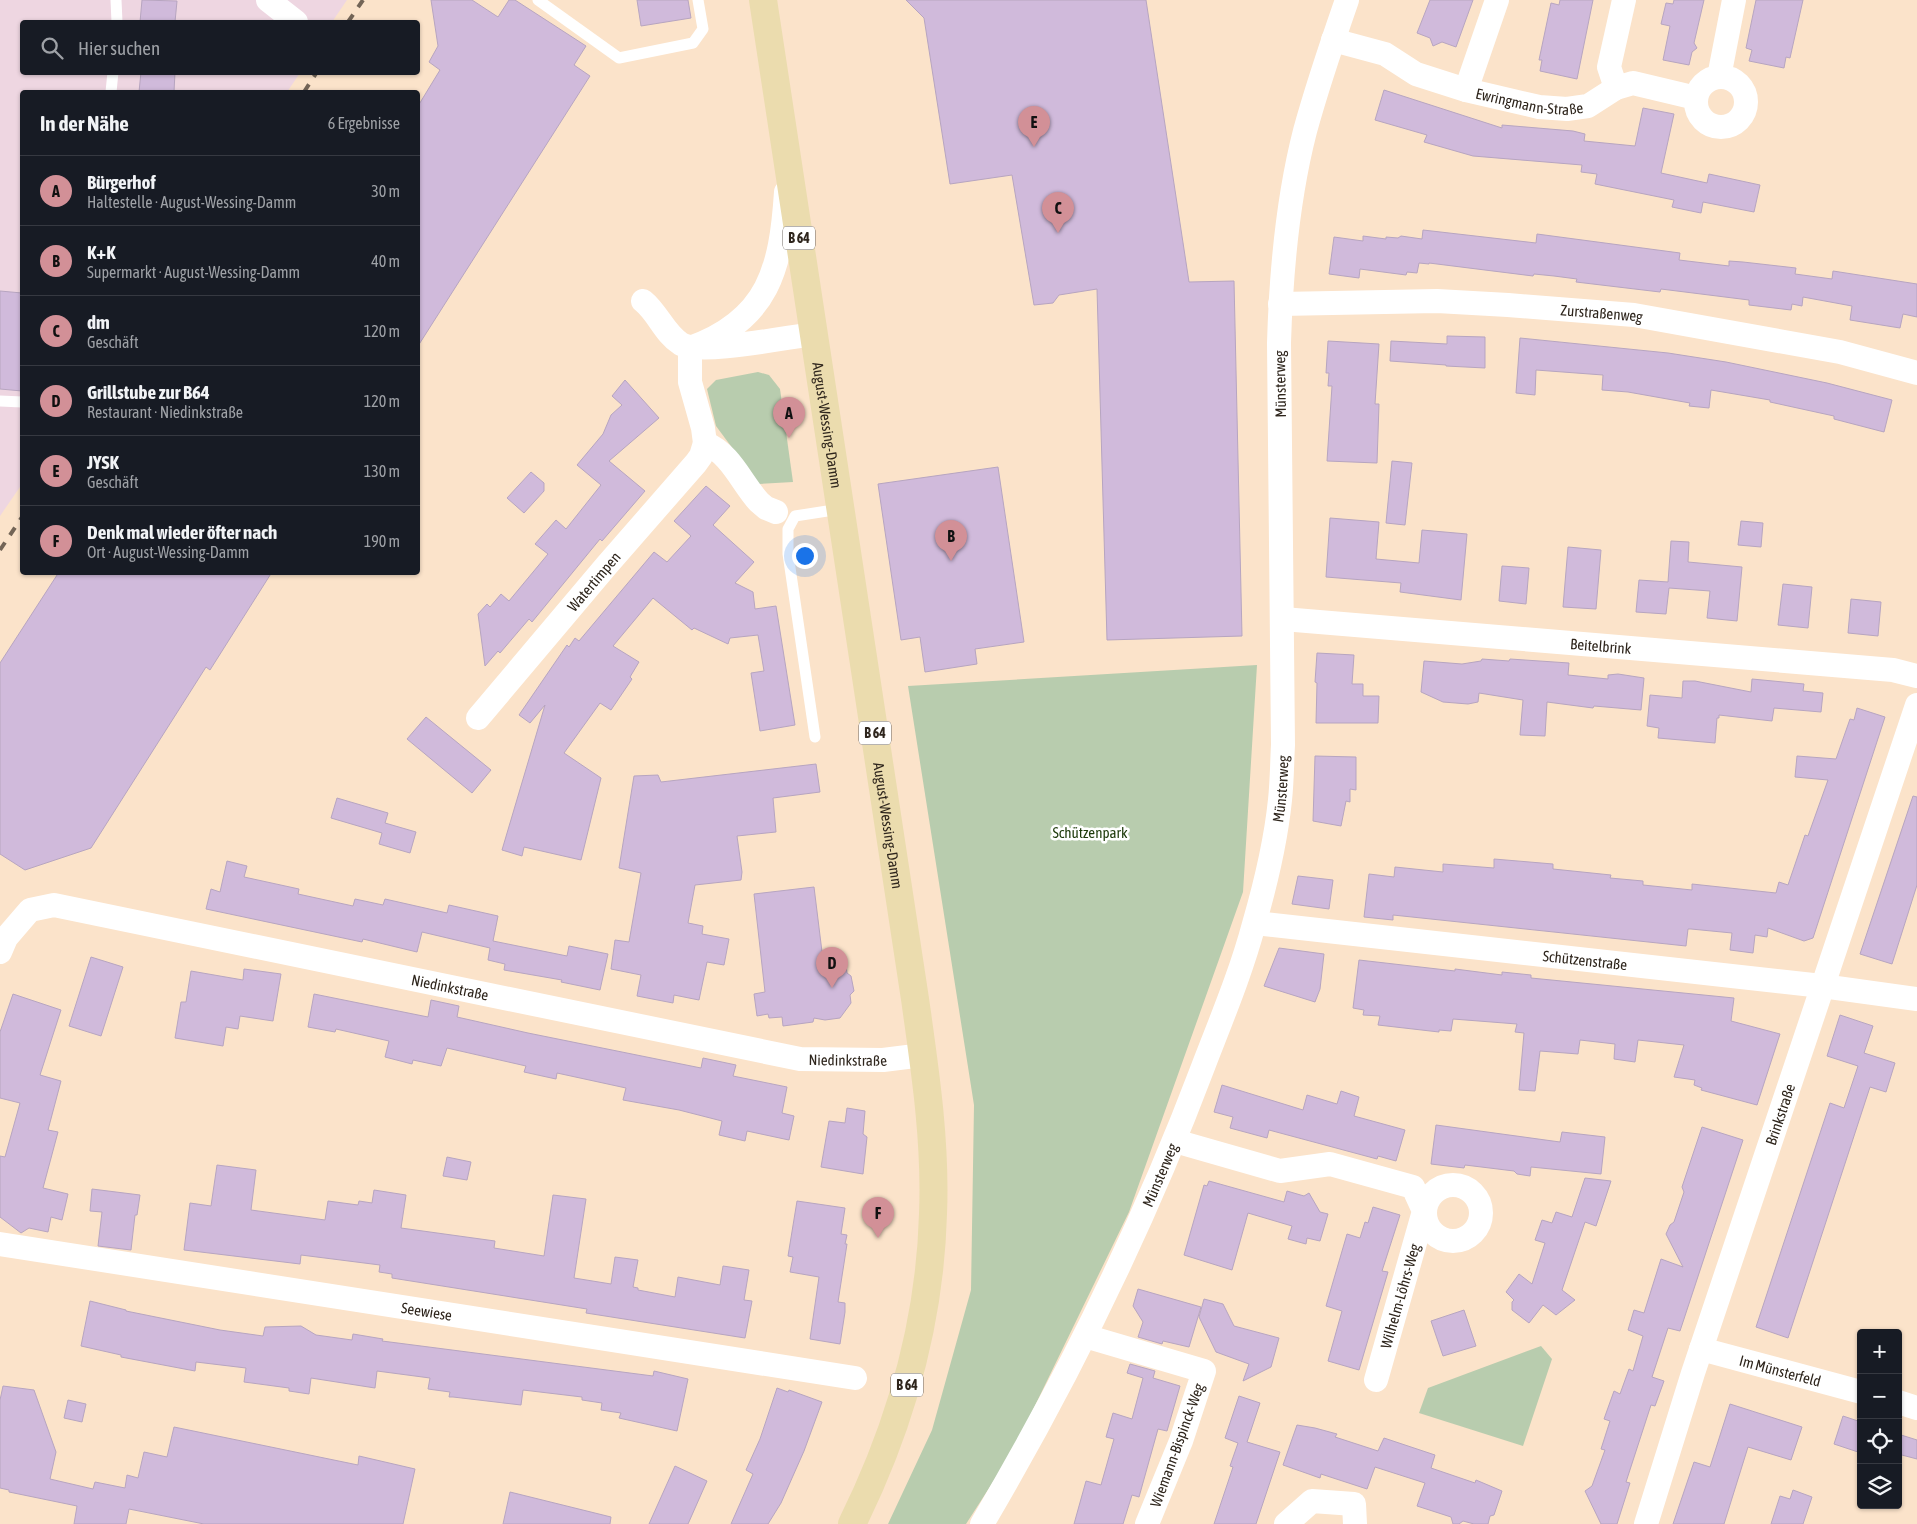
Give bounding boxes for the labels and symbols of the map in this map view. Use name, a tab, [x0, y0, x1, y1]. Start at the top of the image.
street label: Ewringmann-Straße	[1474, 84, 1584, 118]
pin: E	[1018, 106, 1050, 147]
pin: C	[1042, 192, 1074, 233]
road number: B 64	[783, 227, 815, 250]
street label: Zurstraßenweg	[1560, 301, 1645, 325]
street label: Münsterweg	[1271, 350, 1289, 418]
street label: August-Wessing-Damm	[810, 361, 846, 489]
pin: A	[773, 397, 805, 438]
pin: B	[935, 520, 967, 561]
your location	[792, 543, 818, 569]
street label: Watertimpen	[564, 548, 623, 614]
street label: Beitelbrink	[1570, 635, 1633, 657]
road number: B 64	[859, 721, 891, 744]
street label: Münsterweg	[1269, 754, 1291, 823]
street label: August-Wessing-Damm	[871, 761, 907, 890]
park label: Schützenpark	[1052, 824, 1128, 841]
pin: D	[816, 947, 848, 988]
street label: Schützenstraße	[1542, 947, 1628, 973]
street label: Niedinkstraße	[410, 971, 490, 1003]
street label: Niedinkstraße	[808, 1051, 888, 1069]
street label: Brinkstraße	[1762, 1081, 1798, 1147]
street label: Münsterweg	[1138, 1140, 1181, 1209]
pin: F	[862, 1197, 894, 1238]
street label: Wilhelm-Löhrs-Weg	[1377, 1241, 1423, 1350]
street label: Seewiese	[400, 1299, 454, 1323]
street label: Im Münsterfeld	[1738, 1351, 1823, 1389]
road number: B 64	[891, 1374, 923, 1396]
street label: Wiemann-Bispinck-Weg	[1147, 1380, 1207, 1509]

